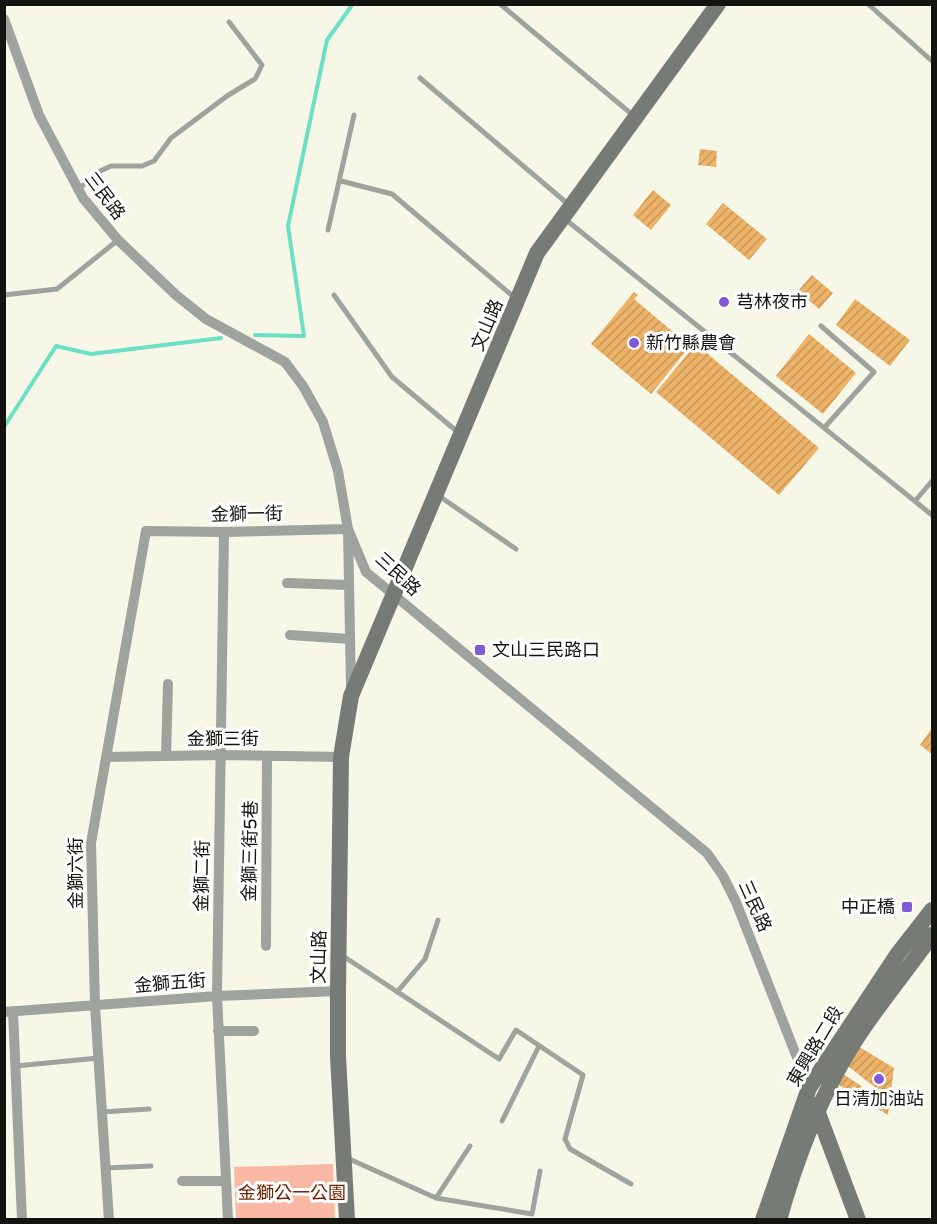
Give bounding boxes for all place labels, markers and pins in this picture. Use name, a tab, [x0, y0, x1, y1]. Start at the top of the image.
place label: 芎林夜市	[736, 291, 808, 313]
marker: 芎林夜市	[717, 295, 731, 309]
place label: 新竹縣農會	[646, 332, 736, 354]
marker: 新竹縣農會	[627, 336, 641, 350]
place label: 文山三民路口	[492, 639, 600, 661]
marker: 文山三民路口	[473, 643, 487, 657]
place label: 中正橋	[841, 896, 895, 918]
marker: 中正橋	[900, 900, 914, 914]
marker: 日清加油站	[872, 1072, 886, 1086]
place label: 日清加油站	[834, 1088, 924, 1110]

